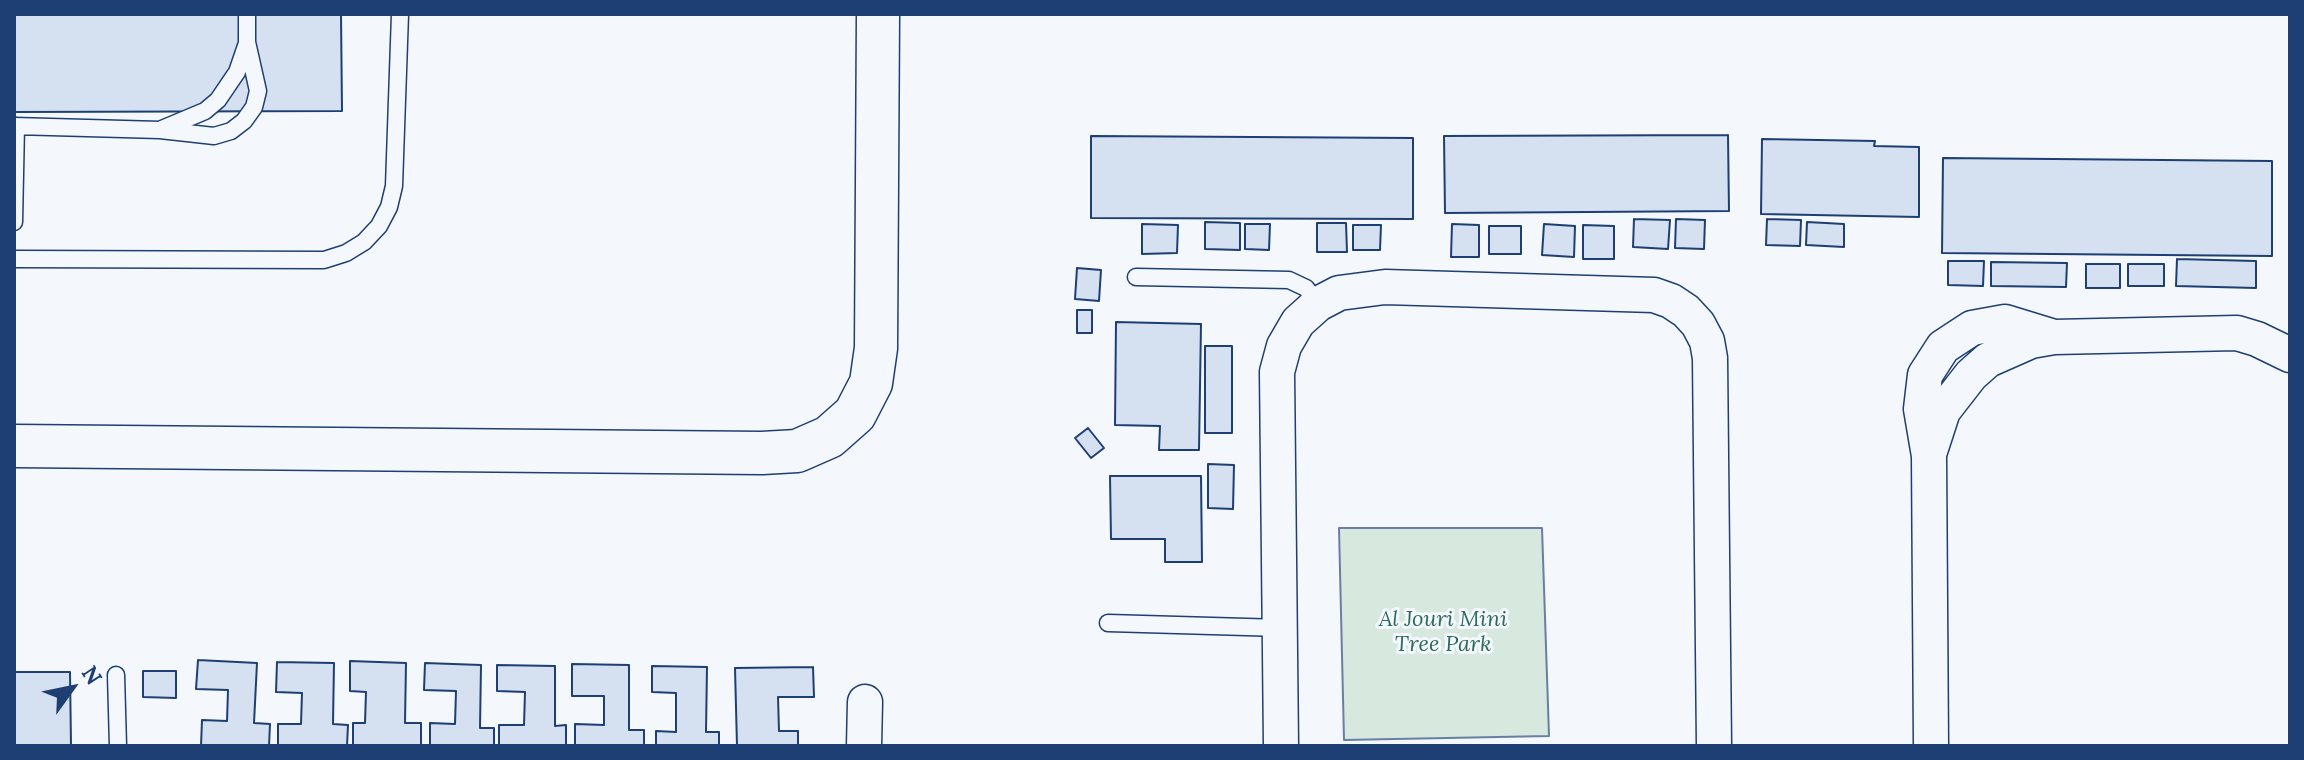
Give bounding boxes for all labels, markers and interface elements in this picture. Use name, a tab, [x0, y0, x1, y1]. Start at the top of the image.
park label: Al Jouri Mini Tree Park	[1379, 607, 1507, 658]
north arrow	[32, 648, 112, 728]
text: N	[76, 660, 108, 690]

